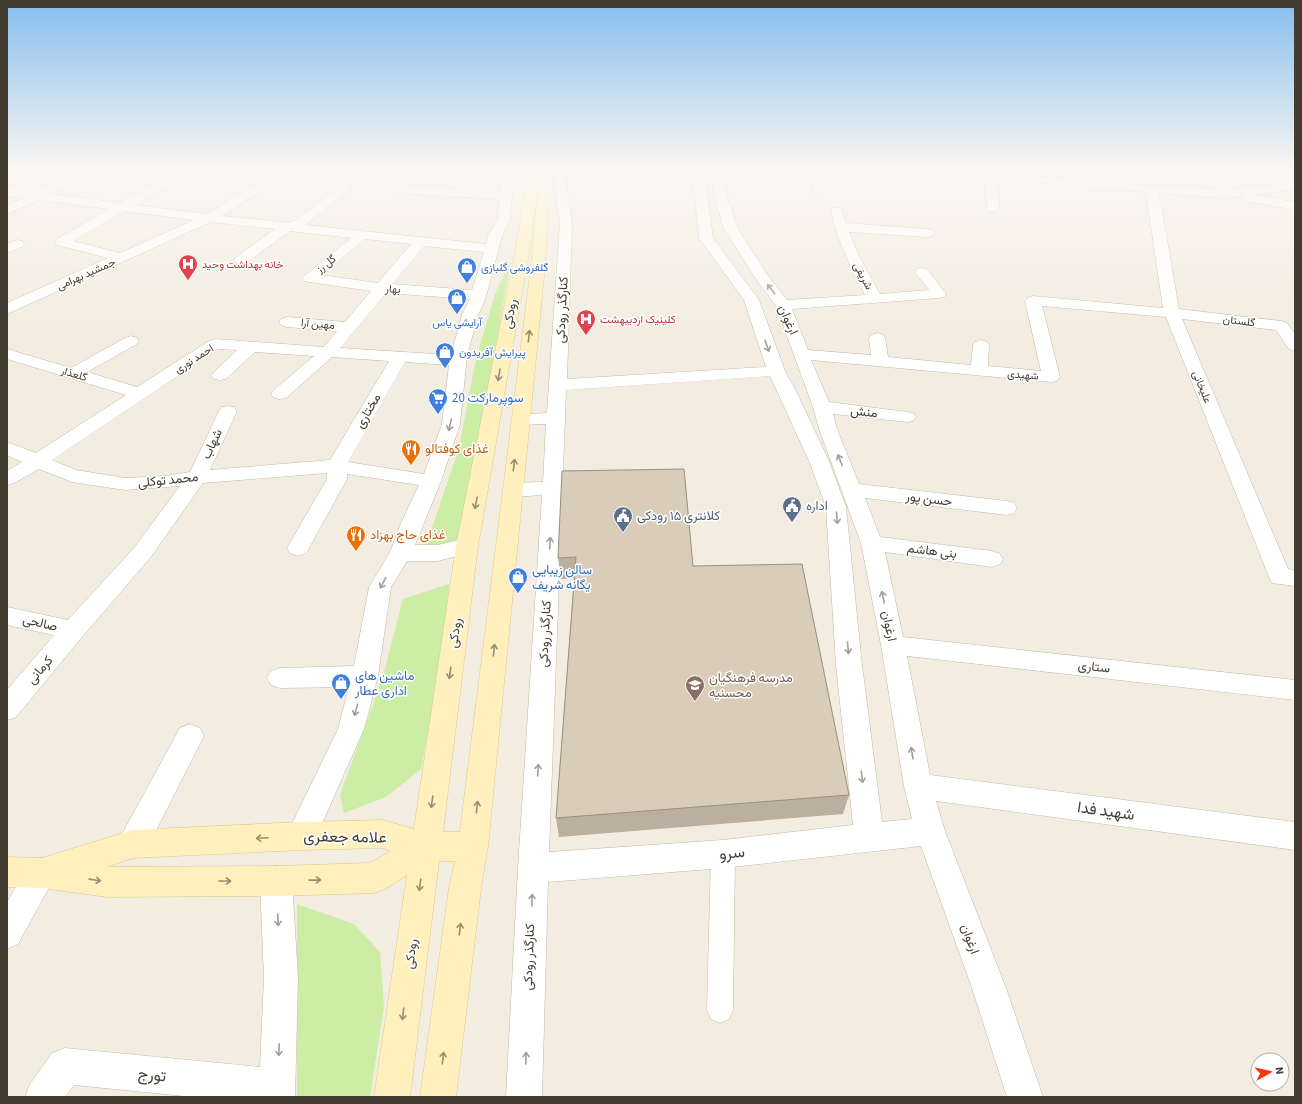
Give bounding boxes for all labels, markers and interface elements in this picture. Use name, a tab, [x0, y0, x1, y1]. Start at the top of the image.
street label: گل رز	[312, 251, 339, 277]
hospital icon: خانه بهداشت وحید	[177, 253, 199, 281]
street label: جمشید بهرامی	[54, 254, 118, 294]
shop icon: گلفروشی گلبازی	[456, 256, 478, 284]
place label: خانه بهداشت وحید	[202, 257, 284, 272]
place label: گلفروشی گلبازی	[481, 260, 549, 275]
street label: شریفی	[850, 260, 877, 293]
street label: کنارگذر رودکی	[551, 276, 573, 344]
street label: بهار	[384, 281, 401, 297]
one-way arrow	[767, 283, 775, 294]
shop icon: آرایشی یاس	[446, 287, 468, 315]
street label: رودکی	[499, 298, 521, 330]
street label: ارغوان	[774, 302, 802, 338]
hospital icon: کلینیک اردیبهشت	[575, 308, 597, 336]
place label: کلینیک اردیبهشت	[600, 312, 676, 327]
street label: گلستان	[1222, 312, 1256, 330]
street label: مهین آرا	[300, 315, 336, 333]
place label: آرایشی یاس	[432, 315, 483, 330]
one-way arrow	[526, 330, 533, 343]
one-way arrow	[764, 340, 772, 352]
street label: احمد نوری	[172, 341, 216, 377]
shop icon: پیرایش آفریدون	[434, 341, 456, 369]
place label: پیرایش آفریدون	[459, 345, 526, 360]
street label: گلعذار	[58, 363, 89, 385]
street label: شهیدی	[1007, 366, 1040, 384]
one-way arrow	[495, 368, 503, 381]
street label: علیخانی	[1189, 368, 1215, 406]
supermarket icon: سوپرمارکت 20	[427, 387, 449, 415]
place label: سوپرمارکت 20	[452, 389, 524, 407]
street label: مختاری	[351, 390, 385, 432]
street label: منش	[849, 402, 879, 422]
one-way arrow	[445, 418, 453, 431]
street label: شهاب	[197, 426, 227, 462]
restaurant icon: غذای کوفتالو	[400, 438, 422, 466]
place label: غذای کوفتالو	[425, 440, 489, 458]
one-way arrow	[836, 455, 844, 467]
one-way arrow	[511, 459, 518, 472]
street label: محمد توکلی	[137, 468, 199, 492]
street label: حسن پور	[904, 487, 954, 511]
public building icon: اداره	[781, 495, 803, 523]
one-way arrow	[471, 496, 479, 509]
place label: اداره	[806, 497, 828, 515]
public building icon: کلانتری ۱۵ رودکی	[612, 505, 634, 533]
place label: کلانتری ۱۵ رودکی	[637, 507, 720, 525]
one-way arrow	[833, 511, 840, 524]
restaurant icon: غذای حاج بهزاد	[345, 524, 367, 552]
place label: غذای حاج بهزاد	[370, 526, 446, 544]
one-way arrow	[546, 537, 553, 550]
street label: بنی هاشم	[906, 539, 958, 563]
place label: سالن زیبایی یگانه شریف	[532, 561, 592, 594]
shop icon: سالن زیبایی یگانه شریف	[507, 566, 529, 594]
one-way arrow	[379, 577, 386, 589]
one-way arrow	[878, 591, 886, 604]
street label: کنارگذر رودکی	[534, 600, 556, 668]
street label: ارغوان	[877, 609, 901, 643]
street label: صالحی	[21, 610, 59, 636]
street label: رودکی	[444, 617, 466, 649]
one-way arrow	[844, 641, 851, 654]
one-way arrow	[490, 644, 498, 657]
street label: کرمانی	[23, 652, 57, 688]
street label: ستاری	[1077, 656, 1111, 678]
one-way arrow	[446, 666, 454, 679]
place label: ماشین های اداری عطار	[354, 667, 414, 700]
place label: مدرسه فرهنگیان محسنیه	[709, 669, 793, 702]
shop icon: ماشین های اداری عطار	[330, 672, 352, 700]
school or university icon: مدرسه فرهنگیان محسنیه	[684, 674, 706, 702]
one-way arrow	[352, 703, 359, 716]
one-way arrow	[907, 747, 915, 760]
one-way arrow	[534, 764, 541, 777]
one-way arrow	[858, 770, 866, 783]
one-way arrow	[428, 795, 436, 808]
street label: شهید فدا	[1076, 796, 1136, 826]
one-way arrow	[473, 801, 481, 814]
street label: علامه جعفری	[303, 825, 387, 849]
one-way arrow	[256, 834, 269, 841]
street label: سرو	[718, 841, 746, 865]
one-way arrow	[88, 876, 101, 884]
one-way arrow	[308, 876, 321, 884]
one-way arrow	[218, 877, 231, 885]
one-way arrow	[416, 878, 424, 891]
one-way arrow	[528, 894, 535, 907]
one-way arrow	[275, 913, 282, 926]
street label: ارغوان	[956, 921, 984, 957]
one-way arrow	[456, 923, 464, 936]
street label: کنارگذر رودکی	[519, 923, 539, 991]
street label: رودکی	[400, 938, 422, 970]
one-way arrow	[399, 1007, 407, 1020]
one-way arrow	[275, 1043, 282, 1056]
one-way arrow	[439, 1052, 447, 1065]
one-way arrow	[522, 1052, 530, 1065]
north arrow	[1250, 1052, 1290, 1092]
street label: تورج	[137, 1063, 167, 1087]
text: N	[1271, 1066, 1287, 1075]

